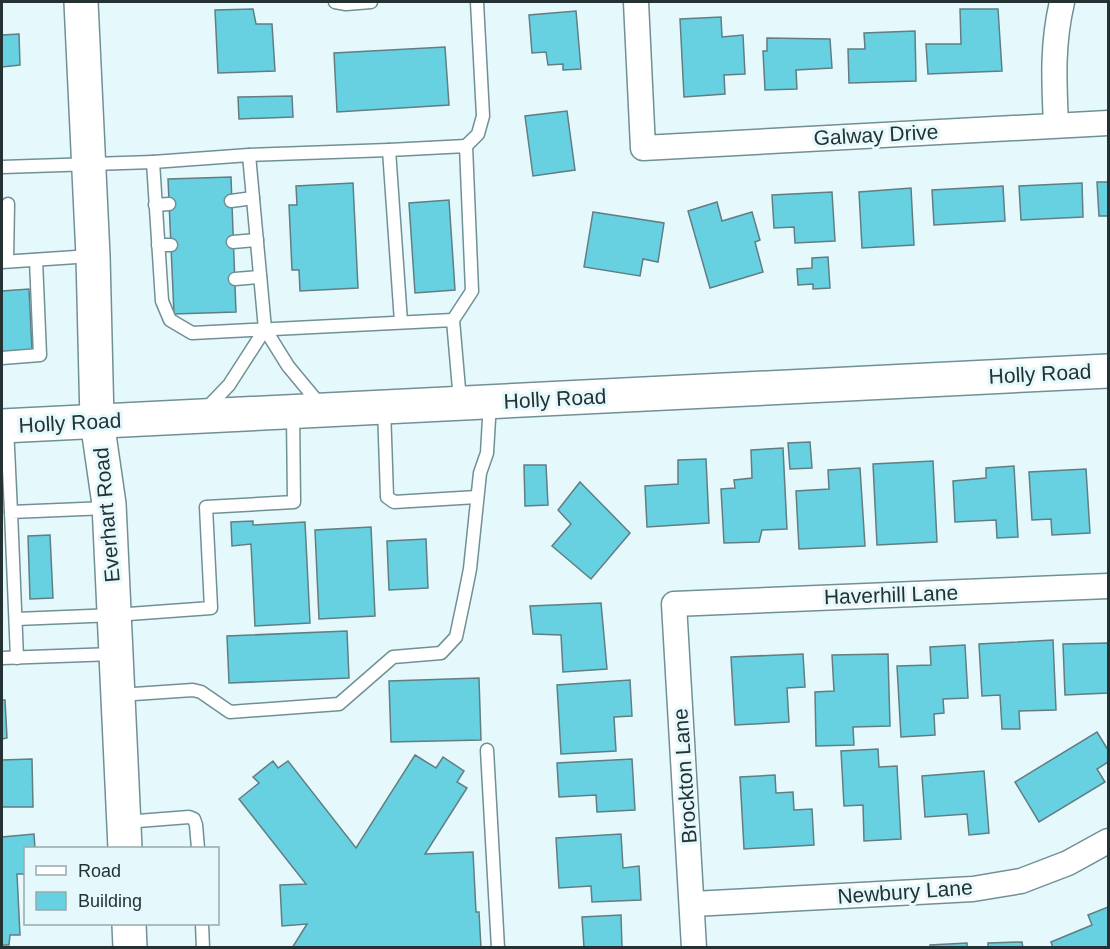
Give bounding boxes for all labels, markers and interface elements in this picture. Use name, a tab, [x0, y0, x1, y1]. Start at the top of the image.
street label: Galway Drive	[813, 120, 939, 149]
street label: Holly Road	[988, 359, 1092, 388]
street label: Holly Road	[503, 384, 607, 413]
street label: Holly Road	[18, 408, 122, 437]
street label: Everhart Road	[89, 447, 124, 583]
street label: Haverhill Lane	[823, 581, 958, 608]
street label: Brockton Lane	[668, 708, 701, 844]
legend	[24, 847, 219, 925]
text: Road	[78, 861, 121, 881]
street label: Newbury Lane	[837, 875, 973, 908]
text: Building	[78, 891, 142, 911]

